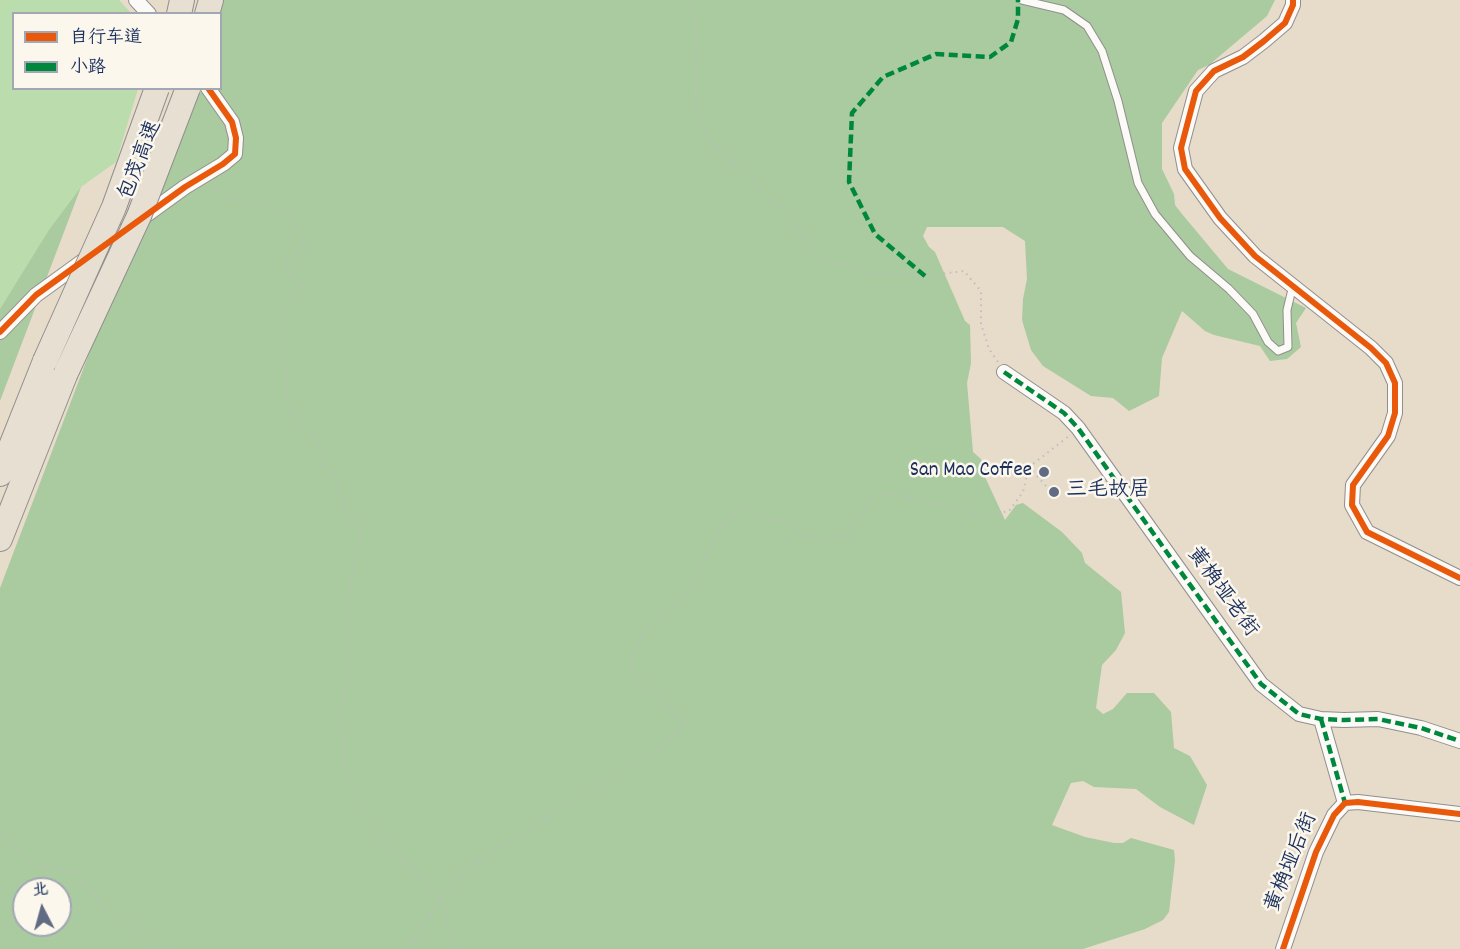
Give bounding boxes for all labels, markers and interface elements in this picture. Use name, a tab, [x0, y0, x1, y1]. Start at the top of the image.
legend	[12, 12, 222, 90]
text: 自行车道	[70, 26, 142, 51]
text: 小路	[70, 56, 106, 81]
street label: 包茂高速	[115, 117, 169, 205]
place label: San Mao Coffee	[910, 459, 1032, 485]
marker: San Mao Coffee	[1037, 465, 1051, 479]
place label: 三毛故居	[1066, 479, 1150, 505]
marker: 三毛故居	[1047, 485, 1061, 499]
street label: 黄桷垭老街	[1180, 543, 1262, 643]
street label: 黄桷垭后街	[1262, 810, 1324, 916]
north arrow	[12, 877, 72, 937]
text: 北	[31, 878, 49, 903]

